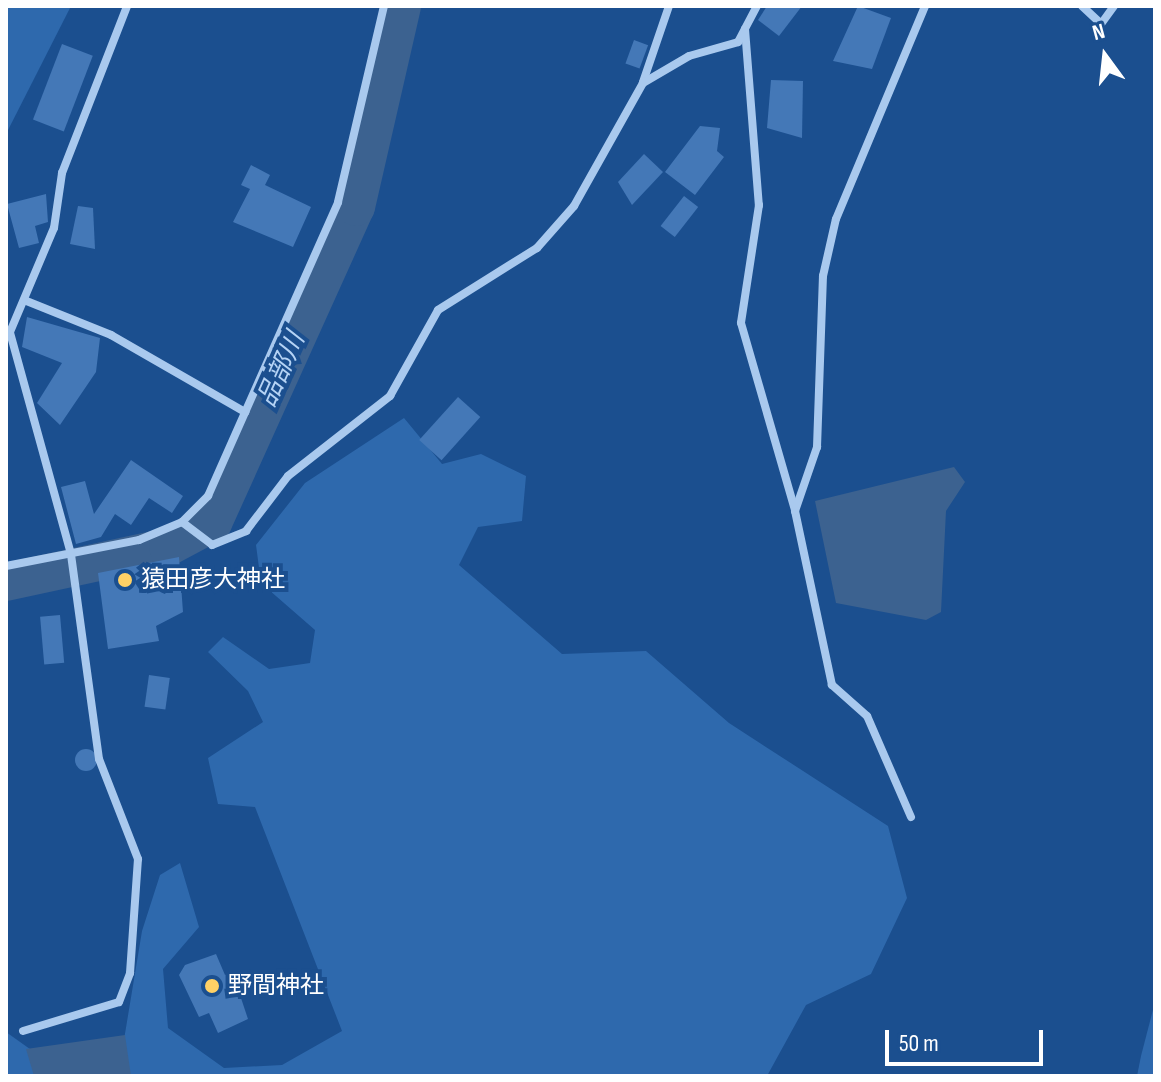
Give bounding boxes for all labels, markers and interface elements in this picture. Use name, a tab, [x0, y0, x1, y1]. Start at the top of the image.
north arrow	[1065, 16, 1145, 96]
text: N	[1089, 18, 1108, 47]
water label: 品部川	[252, 328, 312, 412]
place label: 猿田彦大神社	[141, 566, 285, 594]
marker: 猿田彦大神社	[116, 571, 134, 589]
place label: 野間神社	[228, 972, 324, 1000]
marker: 野間神社	[203, 977, 221, 995]
scale bar	[889, 1014, 1047, 1064]
text: 50 m	[899, 1029, 939, 1058]

